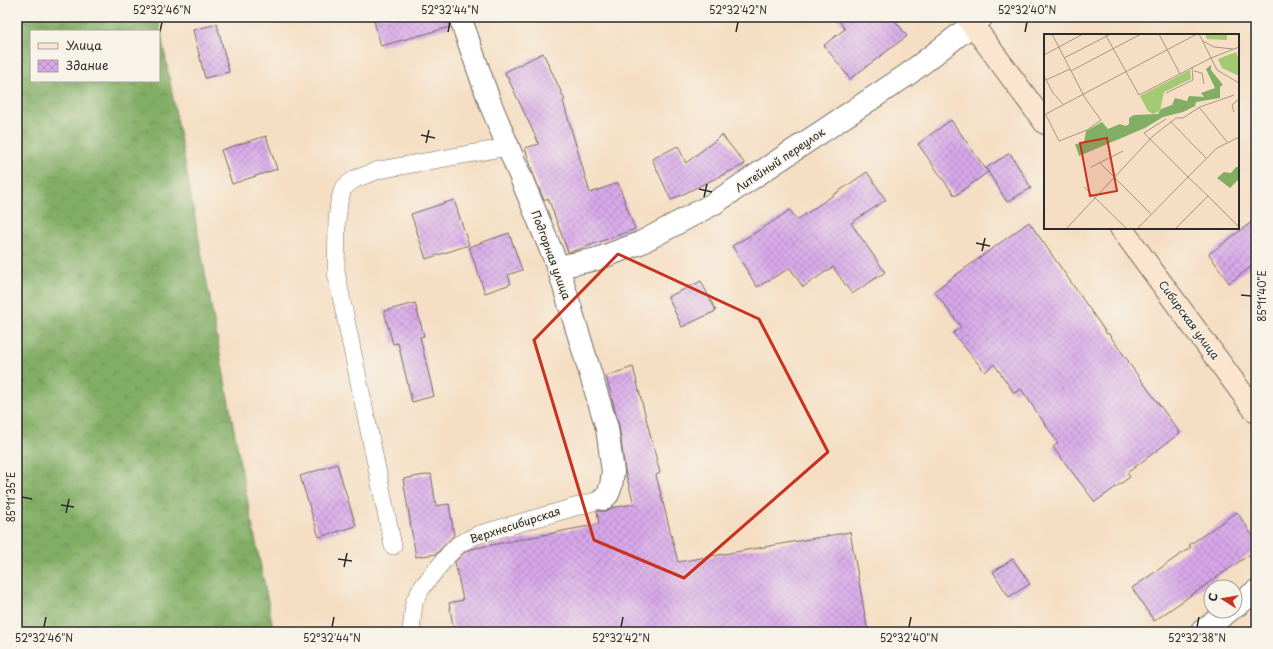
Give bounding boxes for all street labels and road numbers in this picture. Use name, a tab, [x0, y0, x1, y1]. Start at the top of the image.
street label: Литейный переулок	[731, 123, 828, 196]
street label: Подгорная улица	[527, 208, 576, 302]
street label: Сибирская улица	[1155, 277, 1224, 363]
street label: Верхнесибирская	[467, 502, 562, 547]

